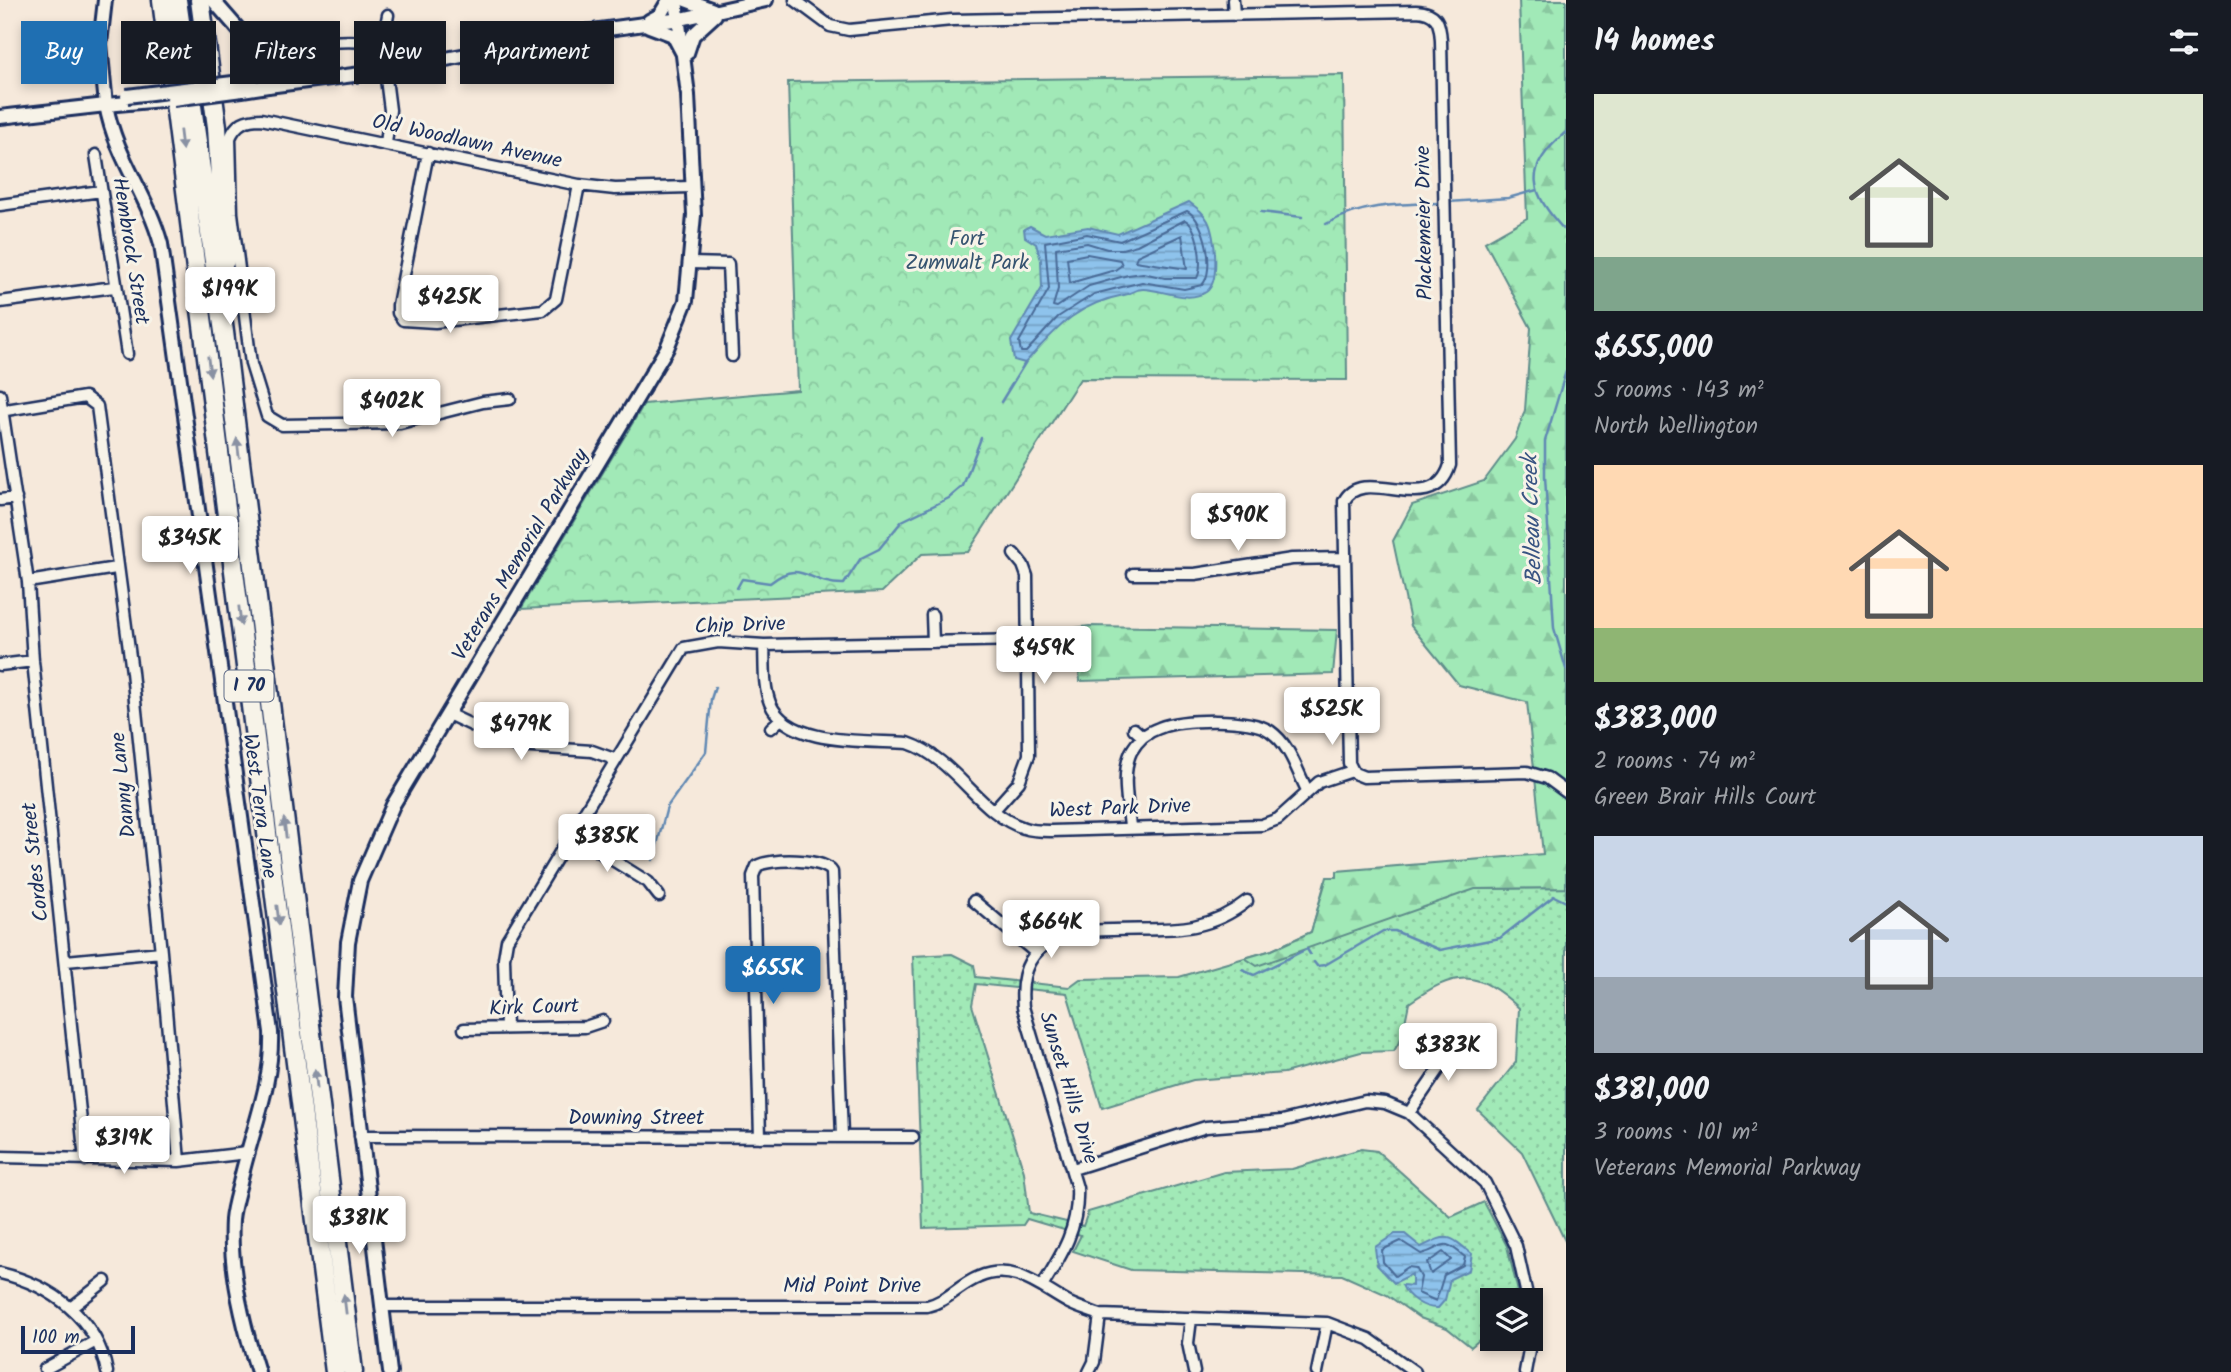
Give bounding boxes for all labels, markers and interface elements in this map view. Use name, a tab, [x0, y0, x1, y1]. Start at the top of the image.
text: 14 homes	[1594, 18, 1715, 66]
chip: Buy	[21, 21, 107, 84]
chip: Rent	[121, 21, 216, 84]
chip: Filters	[230, 21, 340, 84]
chip: New	[354, 21, 446, 84]
chip: Apartment	[460, 21, 614, 84]
icon: filters	[2165, 23, 2203, 61]
street label: Old Woodlawn Avenue	[369, 106, 566, 178]
one-way arrow	[175, 130, 186, 152]
icon: home	[1836, 140, 1962, 266]
street label: Plackemeier Drive	[1407, 145, 1443, 301]
street label: Hembrock Street	[102, 175, 158, 328]
park label: Fort Zumwalt Park	[905, 223, 1029, 280]
pin: $199K	[181, 268, 279, 327]
text: $199K	[201, 272, 259, 308]
pin: $425K	[401, 276, 499, 335]
text: $425K	[417, 280, 483, 316]
text: $655,000	[1594, 325, 1712, 373]
one-way arrow	[203, 355, 214, 377]
text: 5 rooms · 143 m²	[1594, 373, 1764, 409]
pin: $402K	[343, 380, 441, 439]
text: $402K	[359, 384, 425, 420]
text: North Wellington	[1594, 409, 1758, 445]
one-way arrow	[232, 437, 243, 459]
street label: Veterans Memorial Parkway	[444, 442, 598, 668]
water label: Belleau Creek	[1513, 451, 1553, 586]
pin: $590K	[1189, 494, 1287, 553]
text: $590K	[1207, 498, 1269, 534]
icon: home	[1836, 511, 1962, 637]
pin: $345K	[141, 516, 239, 576]
text: $345K	[158, 521, 222, 557]
one-way arrow	[235, 605, 246, 627]
street label: Chip Drive	[694, 608, 787, 644]
pin: $459K	[995, 626, 1093, 686]
text: $459K	[1012, 631, 1076, 667]
road number: I 70	[224, 670, 274, 702]
pin: $525K	[1283, 688, 1381, 747]
text: $525K	[1300, 692, 1364, 728]
text: $383,000	[1594, 696, 1716, 744]
pin: $479K	[472, 702, 570, 762]
text: $479K	[490, 707, 552, 743]
street label: Danny Lane	[102, 730, 146, 839]
street label: West Terra Lane	[232, 731, 286, 881]
text: 2 rooms · 74 m²	[1594, 744, 1755, 780]
text: Green Brair Hills Court	[1594, 780, 1816, 816]
street label: West Park Drive	[1049, 790, 1192, 828]
street label: Cordes Street	[13, 800, 59, 923]
pin: $385K	[558, 814, 656, 874]
one-way arrow	[280, 817, 291, 839]
text: $385K	[574, 819, 640, 855]
icon: home	[1836, 882, 1962, 1008]
pin: $664K	[1002, 900, 1100, 960]
one-way arrow	[272, 904, 283, 926]
text: $664K	[1019, 905, 1083, 941]
pin: $655K	[724, 946, 822, 1006]
text: $655K	[741, 951, 805, 987]
street label: Kirk Court	[488, 990, 580, 1026]
street label: Sunset Hills Drive	[1029, 1008, 1107, 1169]
pin: $383K	[1399, 1024, 1497, 1083]
text: $383K	[1415, 1028, 1481, 1064]
one-way arrow	[311, 1067, 322, 1089]
text: $381,000	[1594, 1067, 1709, 1115]
street label: Downing Street	[568, 1102, 705, 1135]
text: 3 rooms · 101 m²	[1594, 1115, 1757, 1151]
pin: $319K	[75, 1116, 173, 1176]
text: $319K	[95, 1121, 153, 1157]
text: Veterans Memorial Parkway	[1594, 1151, 1860, 1187]
pin: $381K	[310, 1196, 408, 1256]
text: $381K	[329, 1201, 389, 1237]
street label: Mid Point Drive	[783, 1270, 922, 1303]
map controls	[1480, 1288, 1543, 1351]
button: layers	[1480, 1288, 1543, 1351]
one-way arrow	[339, 1293, 350, 1315]
scale bar	[21, 1323, 135, 1355]
text: 100 m	[32, 1323, 80, 1353]

